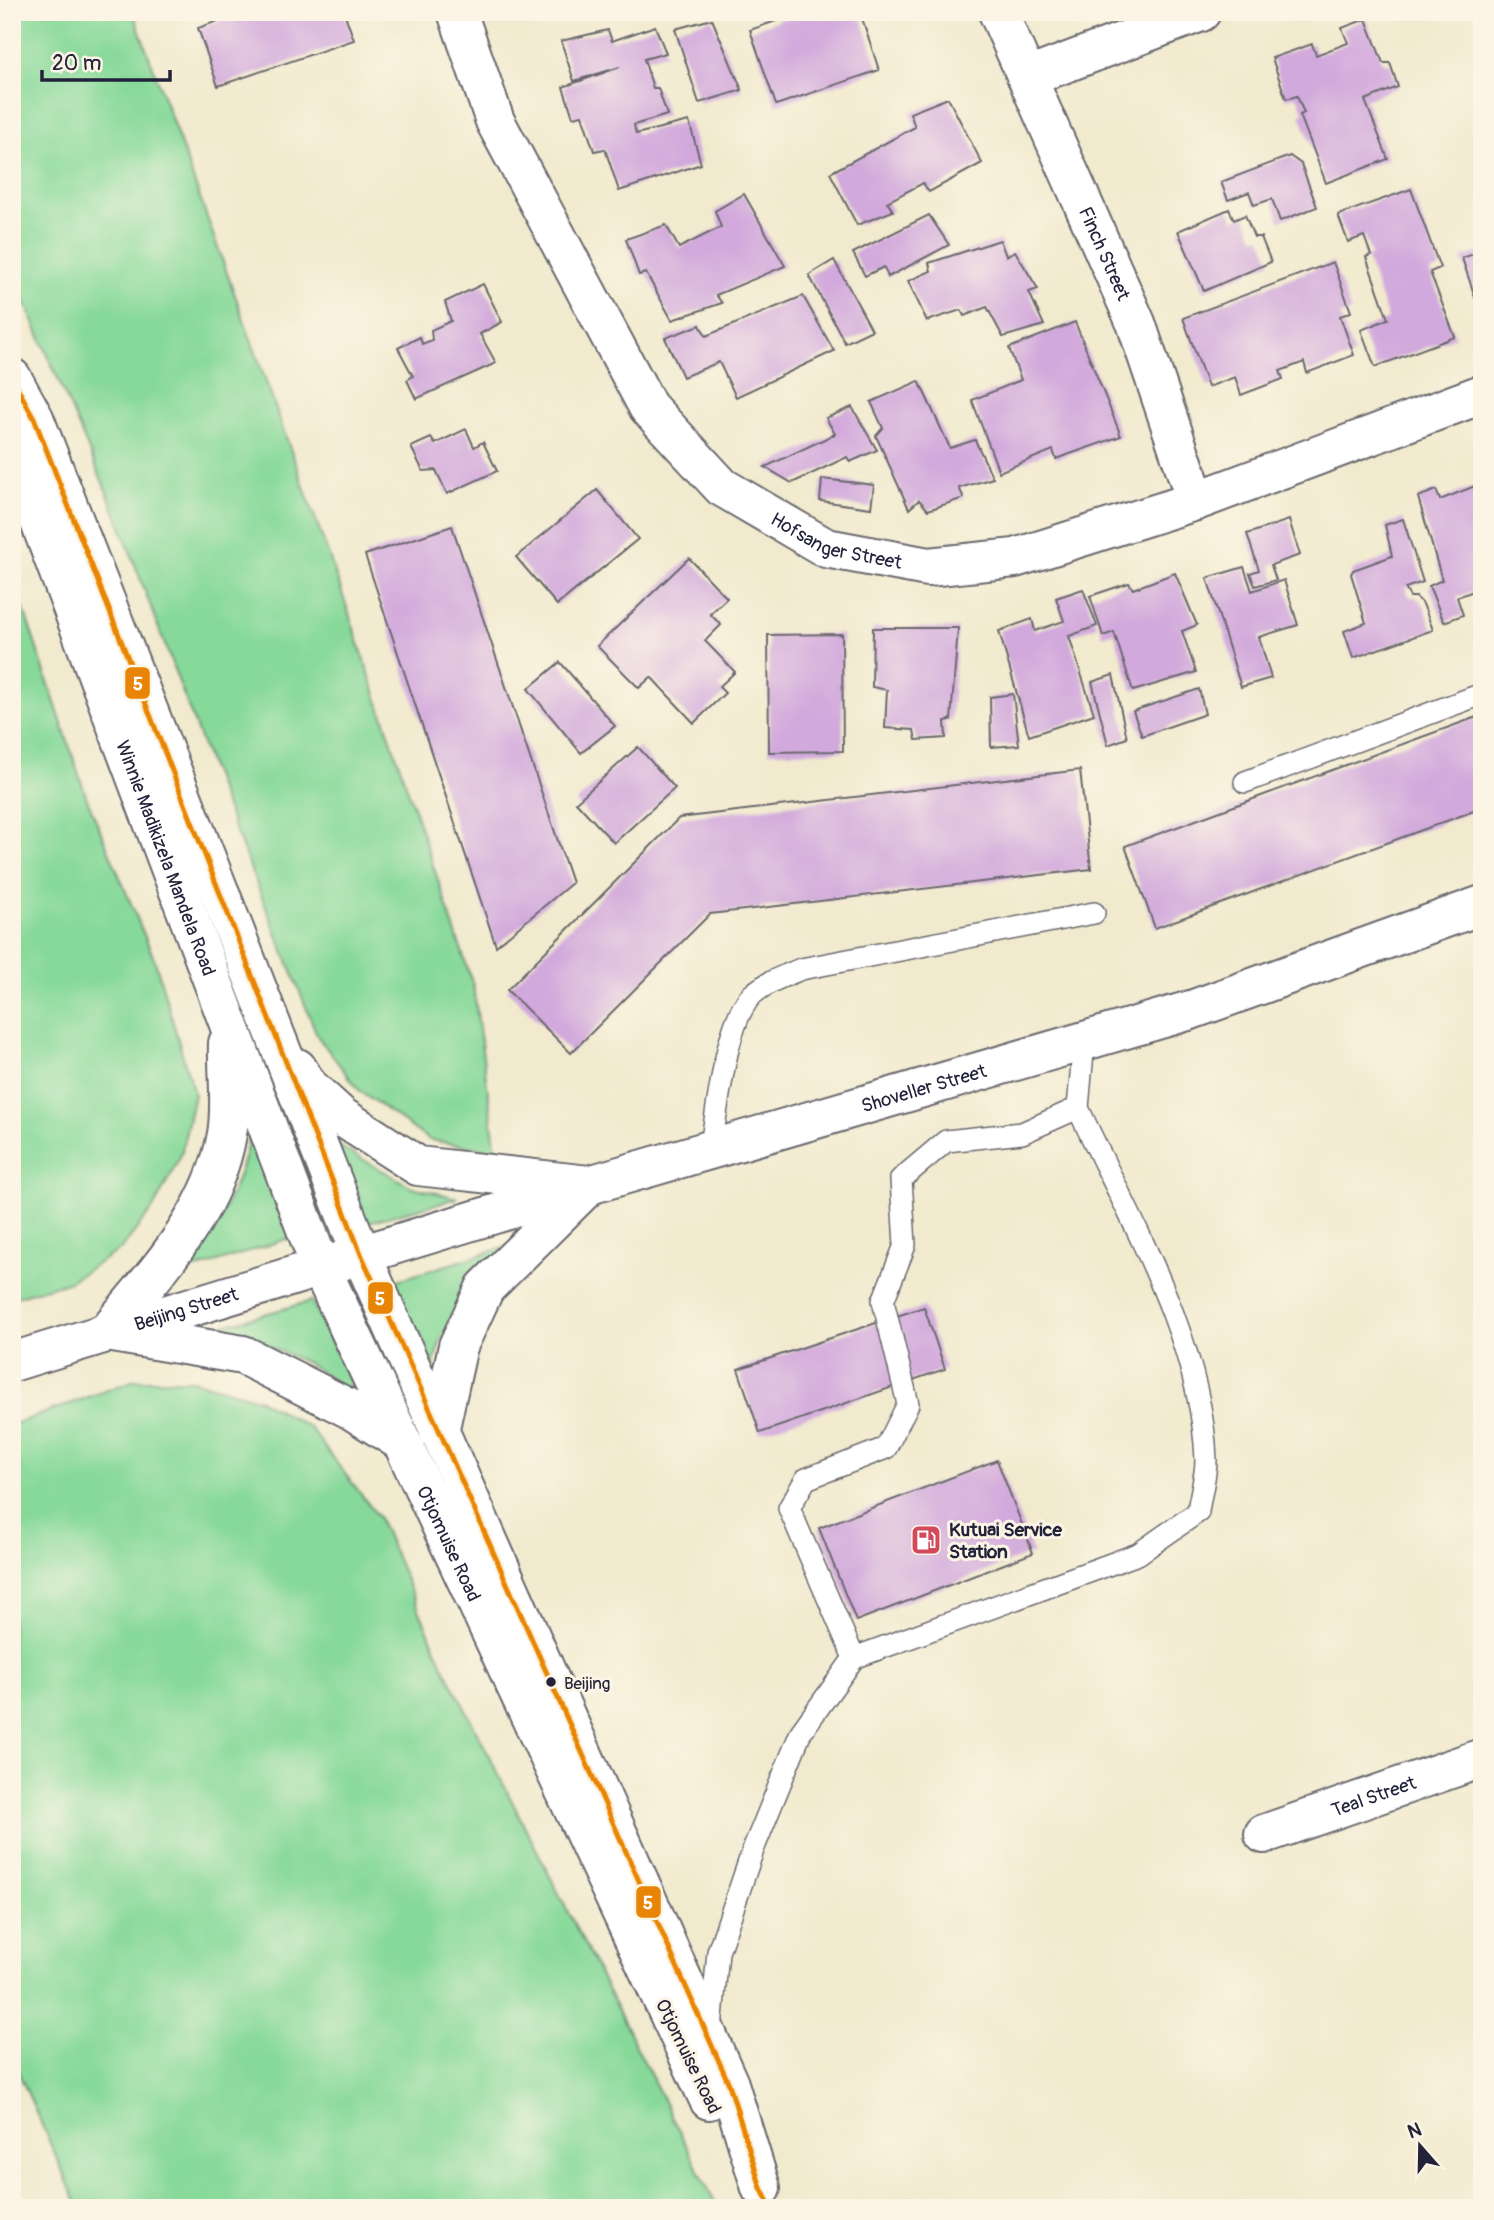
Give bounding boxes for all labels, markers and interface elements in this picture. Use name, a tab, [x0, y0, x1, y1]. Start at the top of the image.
scale bar	[42, 38, 170, 82]
text: 20 m	[52, 50, 101, 77]
street label: Finch Street	[1073, 203, 1135, 304]
street label: Hofsanger Street	[766, 507, 904, 575]
line badge: 5	[124, 666, 151, 700]
text: 5	[133, 672, 143, 696]
street label: Winnie Madikizela Mandela Road	[110, 737, 221, 979]
street label: Shoveller Street	[859, 1059, 990, 1118]
line badge: 5	[367, 1281, 394, 1315]
street label: Beijing Street	[131, 1282, 242, 1337]
text: 5	[375, 1287, 385, 1311]
street label: Otjomuise Road	[411, 1482, 486, 1605]
place label: Kutuai Service Station	[949, 1518, 1062, 1564]
fuel station icon: Kutuai Service Station	[909, 1523, 943, 1557]
place label: Beijing	[564, 1673, 610, 1694]
marker: Beijing	[544, 1675, 558, 1689]
street label: Teal Street	[1328, 1771, 1420, 1823]
line badge: 5	[635, 1885, 662, 1919]
text: 5	[643, 1891, 653, 1915]
street label: Otjomuise Road	[650, 1995, 726, 2118]
north arrow	[1386, 2112, 1456, 2182]
text: N	[1404, 2117, 1425, 2144]

